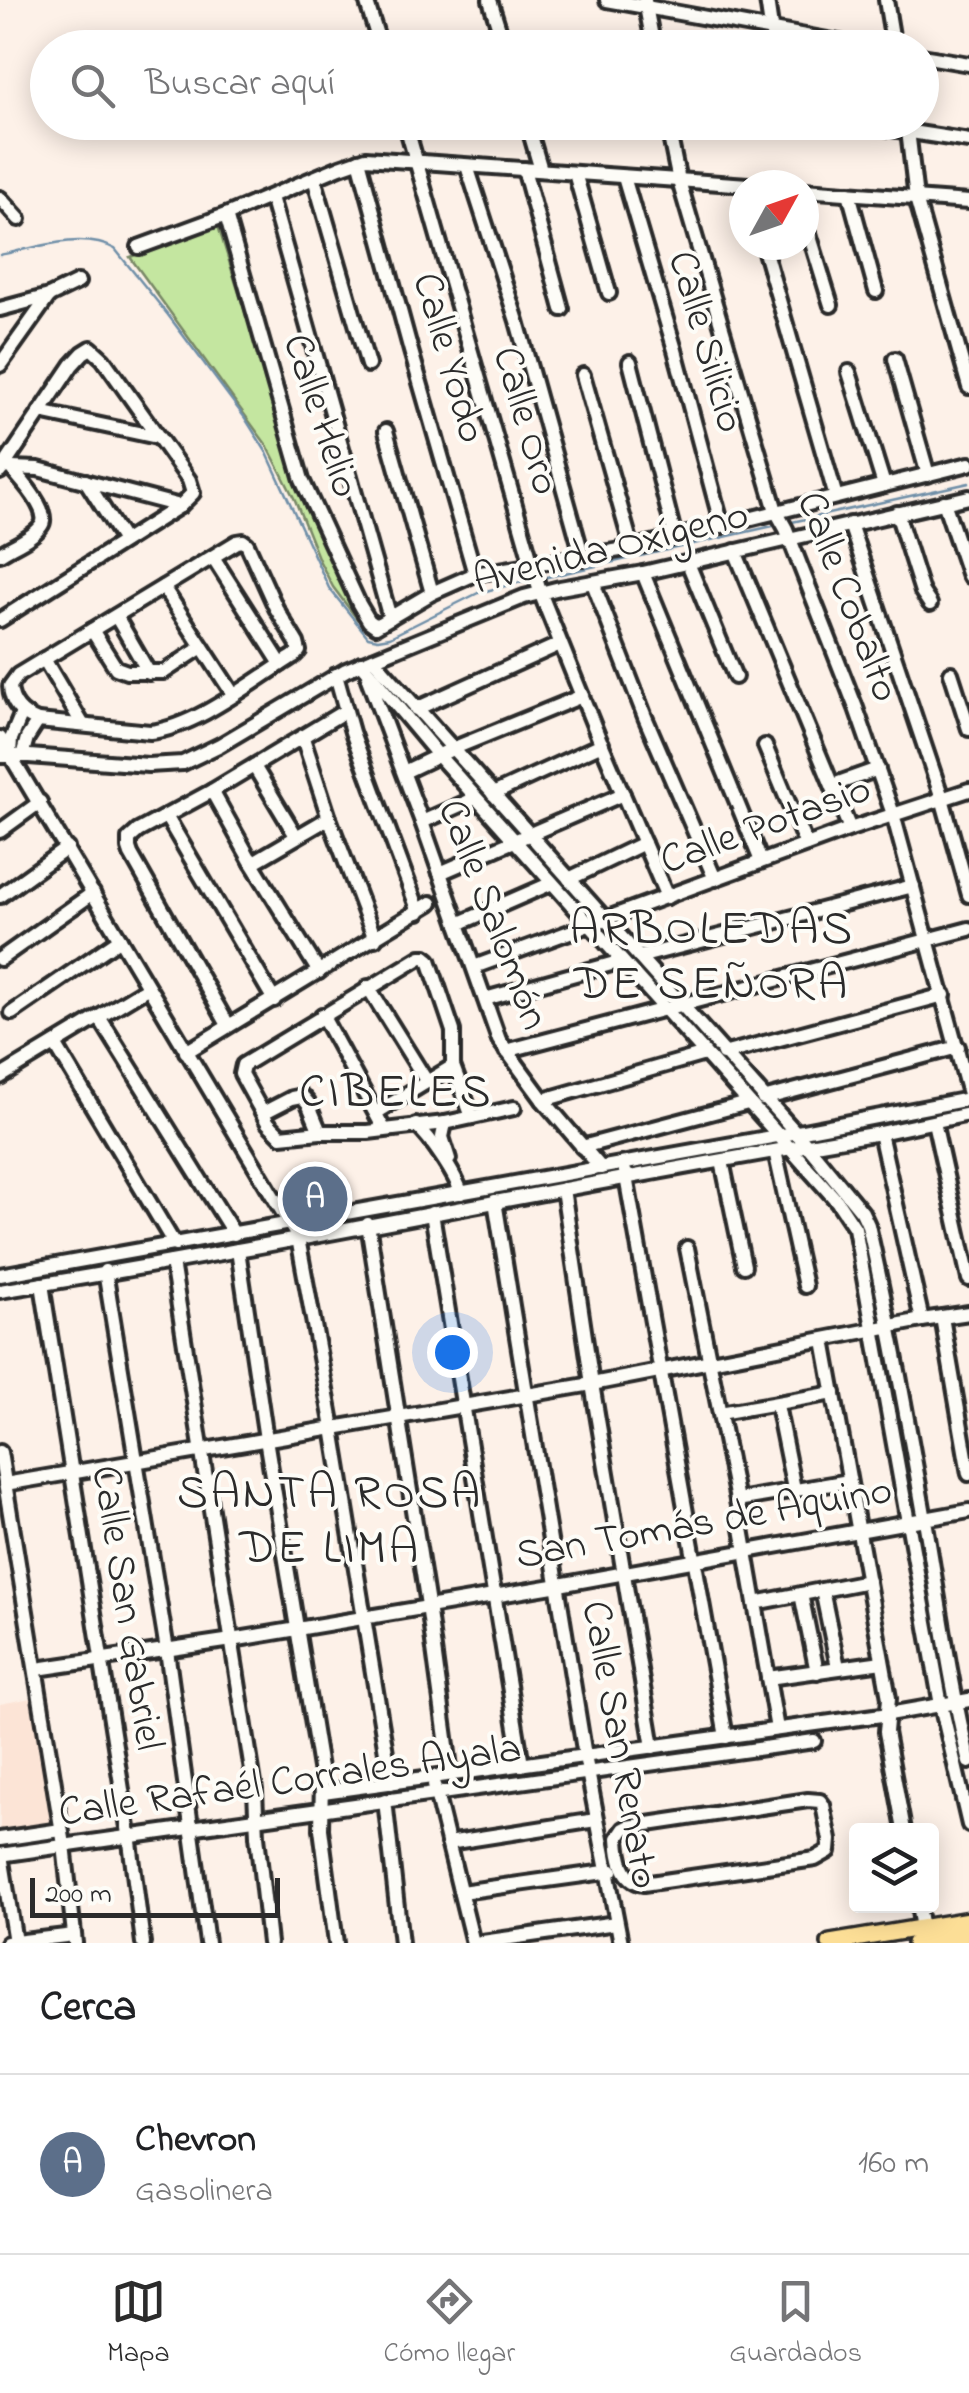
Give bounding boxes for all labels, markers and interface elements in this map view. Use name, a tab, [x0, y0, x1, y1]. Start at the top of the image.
search box	[30, 30, 939, 140]
text: Buscar aquí	[145, 57, 335, 113]
icon: search	[65, 58, 120, 113]
north arrow	[729, 170, 819, 260]
street label: Calle Silicio	[650, 244, 760, 440]
street label: Calle Yodo	[395, 266, 501, 450]
street label: Calle Helio	[265, 326, 375, 506]
street label: Calle Oro	[475, 340, 575, 502]
street label: Calle Cobalto	[779, 483, 915, 711]
street label: Avenida Oxígeno	[467, 485, 755, 613]
street label: Calle Potasio	[652, 760, 880, 892]
street label: Calle Salomón	[420, 791, 564, 1039]
district label: ARBOLEDAS DE SEÑORA	[570, 896, 854, 1021]
district label: CIBELES	[299, 1059, 493, 1129]
pin: A	[282, 1162, 348, 1236]
your location	[427, 1327, 478, 1378]
district label: SANTA ROSA DE LIMA	[177, 1460, 483, 1585]
street label: Calle San Gabriel	[73, 1461, 179, 1755]
street label: San Tomás de Aquino	[511, 1461, 897, 1587]
street label: Calle San Renato	[564, 1596, 674, 1894]
street label: Calle Rafaél Corrales Ayala	[55, 1719, 525, 1845]
map controls	[849, 1823, 939, 1913]
button: layers	[849, 1823, 939, 1913]
scale bar	[30, 1873, 280, 1918]
text: 200 m	[45, 1875, 112, 1916]
text: Cerca	[40, 1978, 136, 2039]
text: Chevron	[135, 2113, 256, 2169]
text: A	[63, 2141, 82, 2188]
text: 160 m	[858, 2141, 929, 2188]
text: Gasolinera	[135, 2169, 273, 2216]
tab: Mapa	[107, 2274, 170, 2375]
tab: Cómo llegar	[384, 2274, 515, 2375]
tab: Guardados	[729, 2274, 862, 2375]

